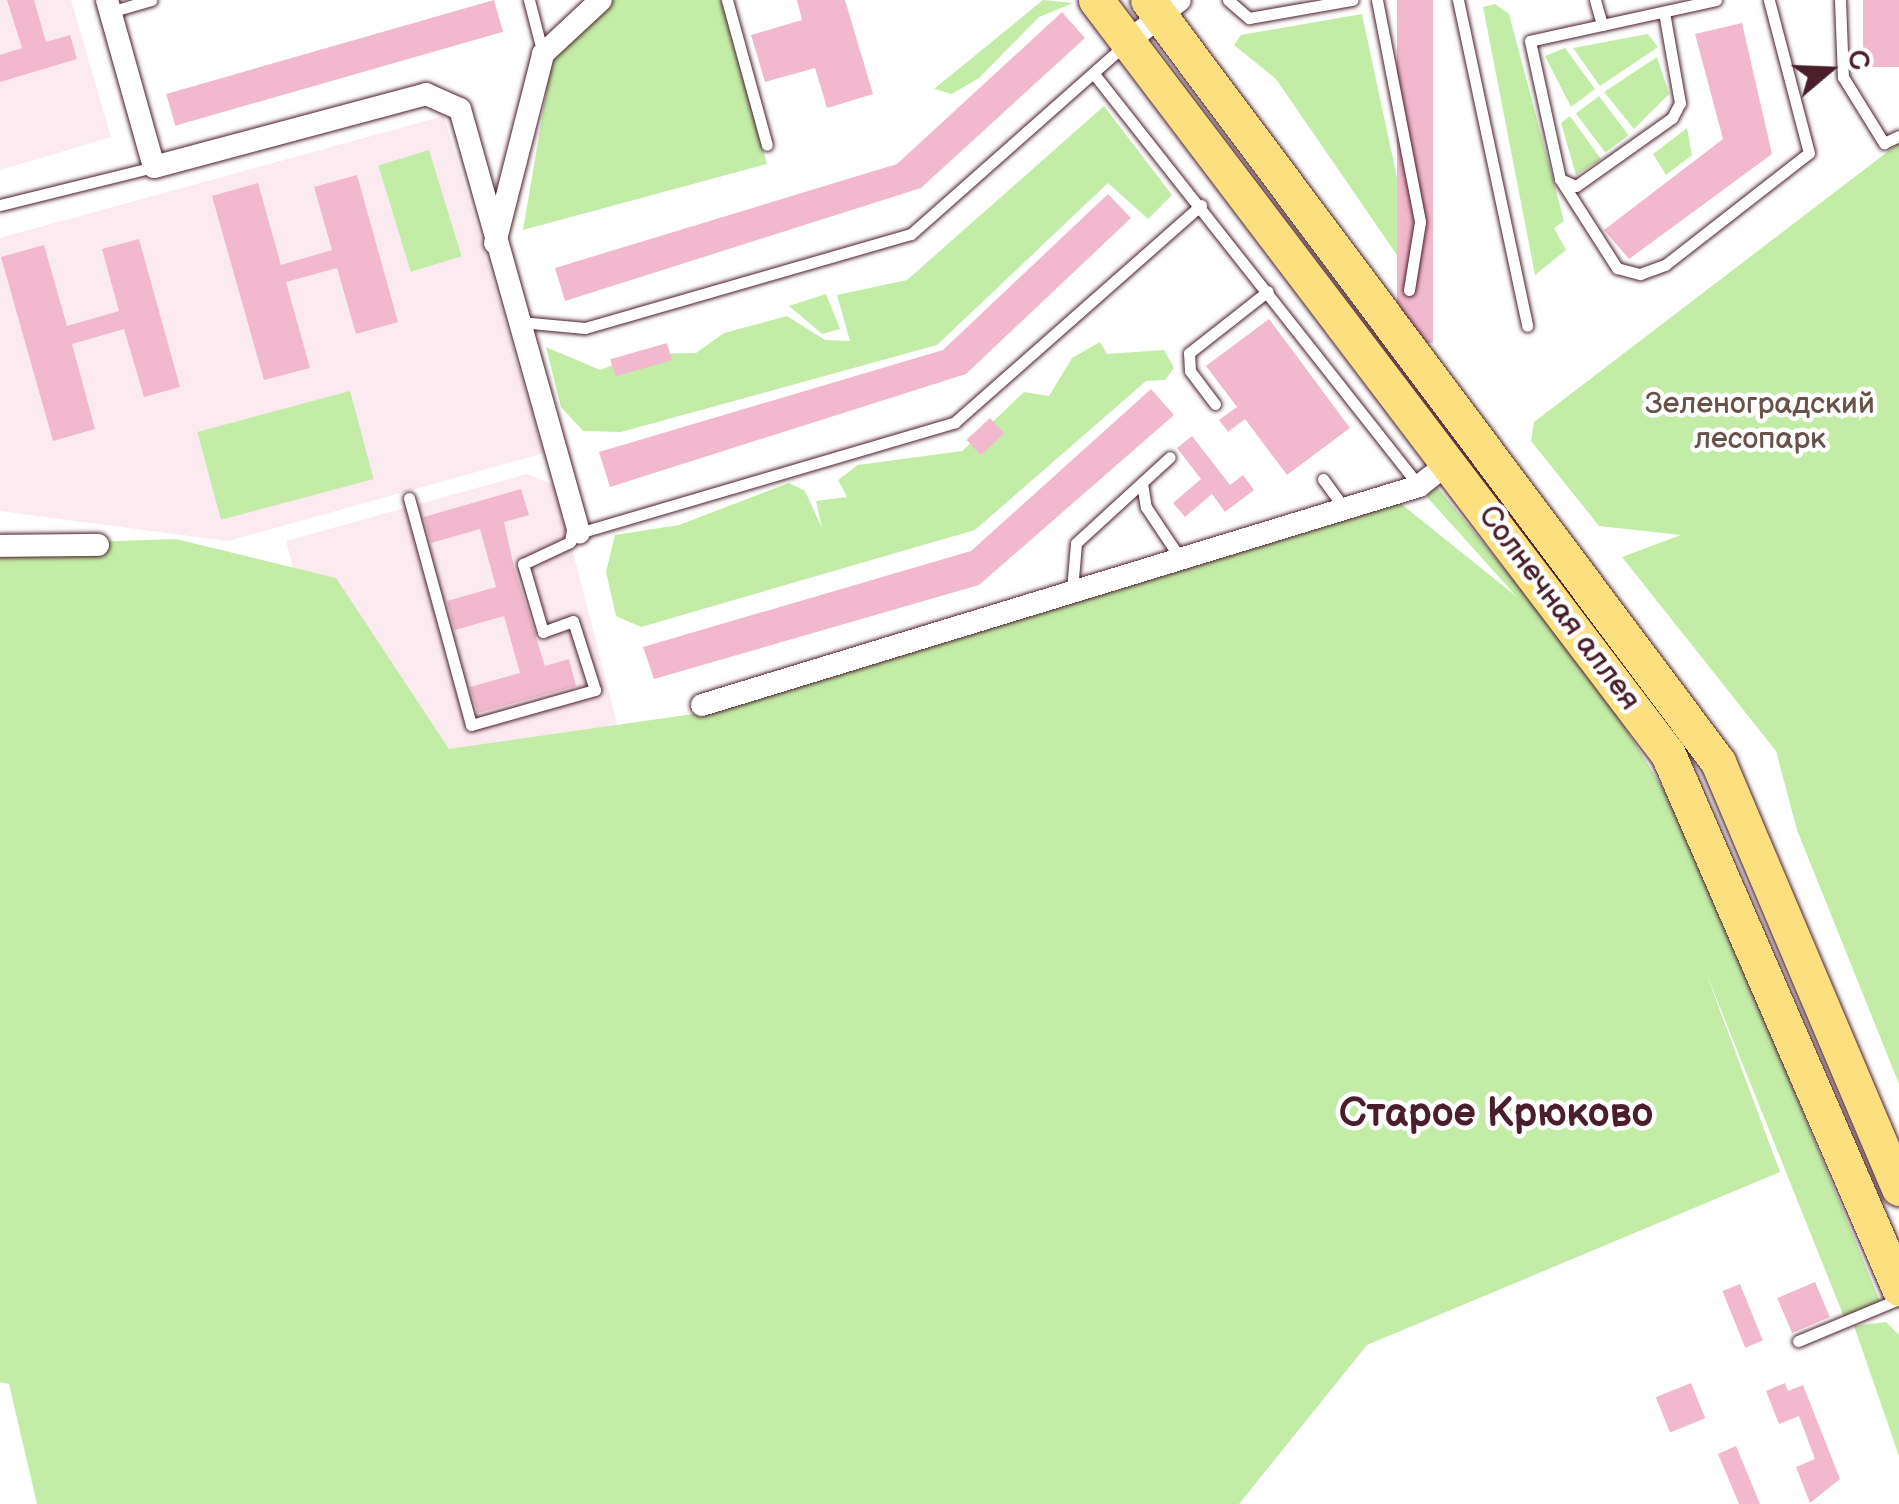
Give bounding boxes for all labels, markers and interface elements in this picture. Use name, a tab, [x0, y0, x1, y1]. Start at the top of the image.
north arrow	[1779, 20, 1879, 120]
text: С	[1839, 45, 1877, 75]
park label: Зеленоградский лесопарк	[1645, 386, 1875, 456]
street label: Солнечная аллея	[1470, 499, 1648, 717]
district label: Старое Крюково	[1339, 1090, 1653, 1138]

